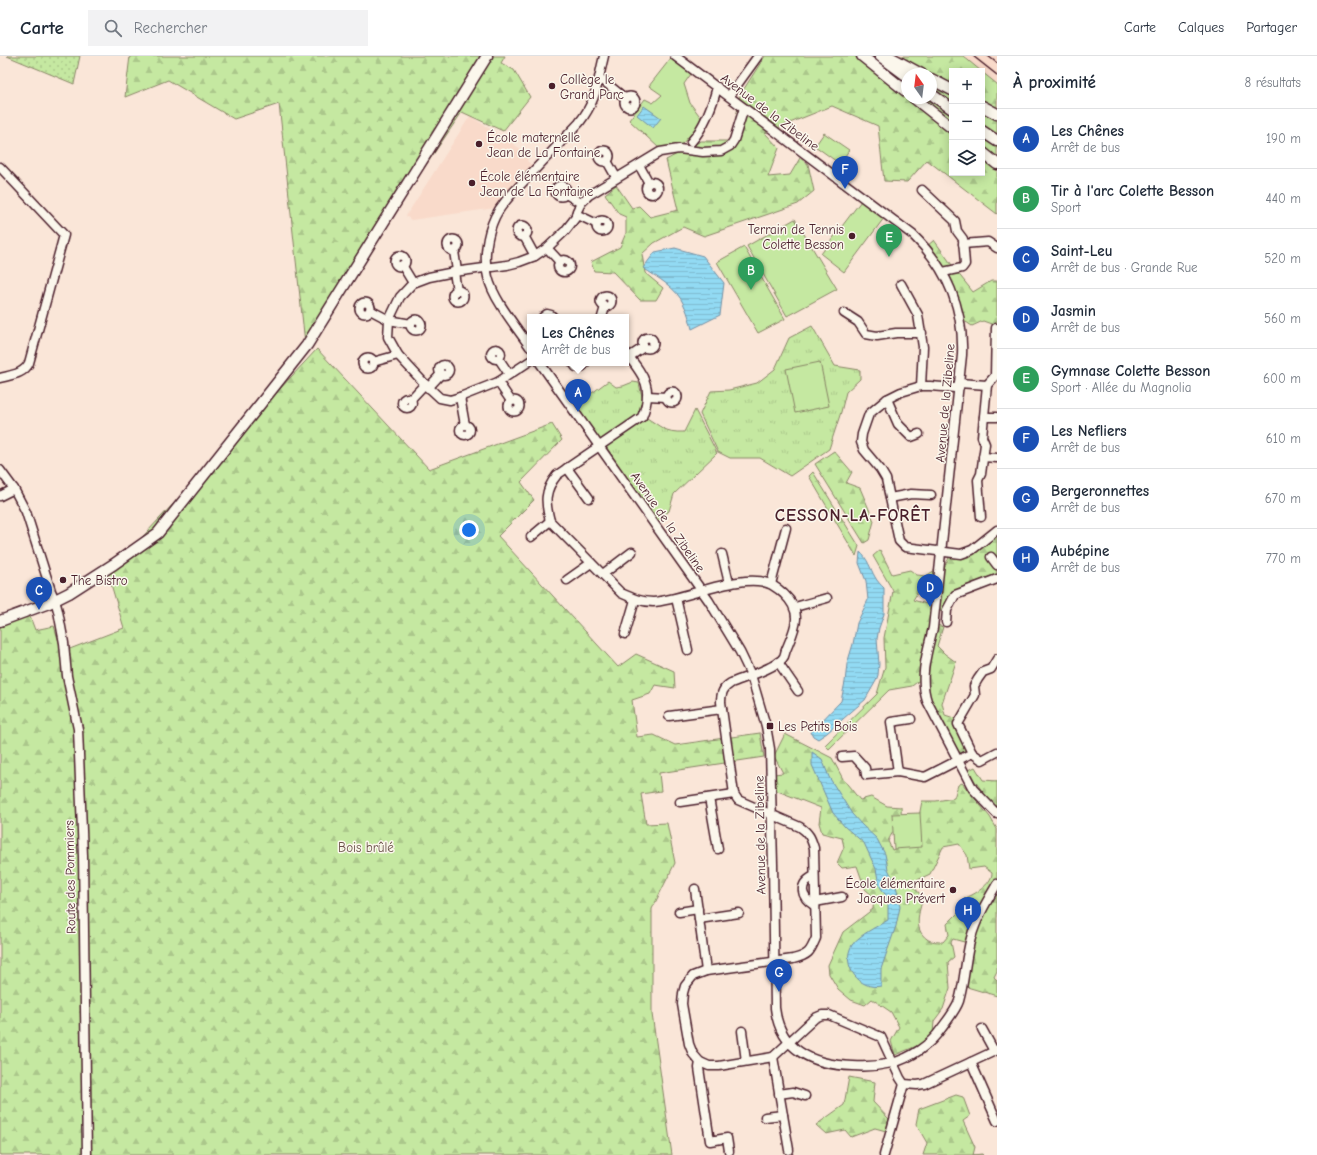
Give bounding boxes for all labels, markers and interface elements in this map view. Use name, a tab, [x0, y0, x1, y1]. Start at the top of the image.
search box	[88, 10, 368, 46]
text: Carte	[20, 17, 64, 39]
icon: search	[102, 17, 124, 39]
text: Rechercher	[134, 19, 207, 37]
text: Carte	[1124, 19, 1156, 36]
text: Calques	[1178, 19, 1224, 36]
text: Partager	[1246, 19, 1297, 36]
north arrow	[901, 68, 937, 104]
map controls	[949, 68, 985, 176]
button: +	[949, 68, 985, 104]
street label: Avenue de la Zibeline	[718, 70, 822, 154]
place label: Collège le Grand Parc	[560, 72, 624, 102]
text: À proximité	[1013, 73, 1096, 92]
text: 8 résultats	[1245, 75, 1301, 90]
marker: Collège le Grand Parc	[547, 81, 557, 91]
button: −	[949, 104, 985, 140]
text: Les Chênes	[1051, 122, 1124, 140]
place label: École maternelle Jean de La Fontaine	[487, 129, 601, 160]
text: A	[1022, 131, 1030, 146]
text: 190 m	[1266, 131, 1301, 146]
marker: École maternelle Jean de La Fontaine	[474, 139, 484, 149]
button: layers	[949, 140, 985, 176]
text: Arrêt de bus	[1051, 140, 1120, 155]
pin: F	[832, 156, 858, 189]
place label: École élémentaire Jean de La Fontaine	[480, 168, 594, 199]
marker: École élémentaire Jean de La Fontaine	[467, 178, 477, 188]
text: Tir à l'arc Colette Besson	[1051, 182, 1214, 200]
text: B	[1022, 191, 1030, 206]
text: 440 m	[1265, 191, 1301, 206]
text: Sport	[1051, 200, 1081, 215]
place label: Terrain de Tennis Colette Besson	[748, 222, 844, 252]
pin: E	[876, 224, 902, 257]
marker: Terrain de Tennis Colette Besson	[847, 231, 857, 241]
text: Saint-Leu	[1051, 242, 1113, 260]
text: C	[1022, 251, 1030, 266]
text: 520 m	[1264, 251, 1301, 266]
pin: B	[738, 257, 764, 290]
text: Arrêt de bus · Grande Rue	[1051, 260, 1198, 275]
text: Jasmin	[1051, 302, 1096, 320]
text: D	[1022, 311, 1030, 326]
text: 560 m	[1264, 311, 1301, 326]
popup	[527, 314, 629, 366]
text: Arrêt de bus	[1051, 320, 1120, 335]
text: Les Chênes	[542, 324, 614, 342]
text: Arrêt de bus	[542, 342, 610, 357]
street label: Avenue de la Zibeline	[932, 343, 958, 463]
text: Gymnase Colette Besson	[1051, 362, 1210, 380]
text: E	[1022, 371, 1030, 386]
text: 600 m	[1263, 371, 1301, 386]
pin: A	[565, 379, 591, 412]
text: Sport · Allée du Magnolia	[1051, 380, 1191, 395]
text: Les Nefliers	[1051, 422, 1127, 440]
text: F	[1022, 431, 1030, 446]
text: 610 m	[1266, 431, 1301, 446]
text: Arrêt de bus	[1051, 440, 1120, 455]
street label: Avenue de la Zibeline	[628, 469, 709, 575]
text: Bergeronnettes	[1051, 482, 1149, 500]
text: G	[1021, 491, 1031, 506]
text: 670 m	[1265, 491, 1301, 506]
text: Arrêt de bus	[1051, 500, 1120, 515]
district label: CESSON-LA-FORÊT	[775, 504, 931, 525]
your location	[459, 520, 479, 540]
text: Aubépine	[1051, 542, 1109, 560]
text: H	[1021, 551, 1031, 566]
text: 770 m	[1266, 551, 1301, 566]
text: Arrêt de bus	[1051, 560, 1120, 575]
place label: The Bistro	[71, 573, 128, 588]
pin: D	[917, 574, 943, 607]
marker: The Bistro	[58, 575, 68, 585]
pin: C	[26, 577, 52, 610]
place label: Les Petits Bois	[778, 719, 857, 734]
marker: Les Petits Bois	[765, 721, 775, 731]
street label: Avenue de la Zibeline	[751, 775, 769, 895]
street label: Route des Pommiers	[62, 820, 78, 934]
park label: Bois brûlé	[338, 840, 394, 855]
place label: École élémentaire Jacques Prévert	[846, 875, 946, 906]
marker: École élémentaire Jacques Prévert	[948, 885, 958, 895]
pin: H	[955, 897, 981, 930]
pin: G	[766, 959, 792, 992]

